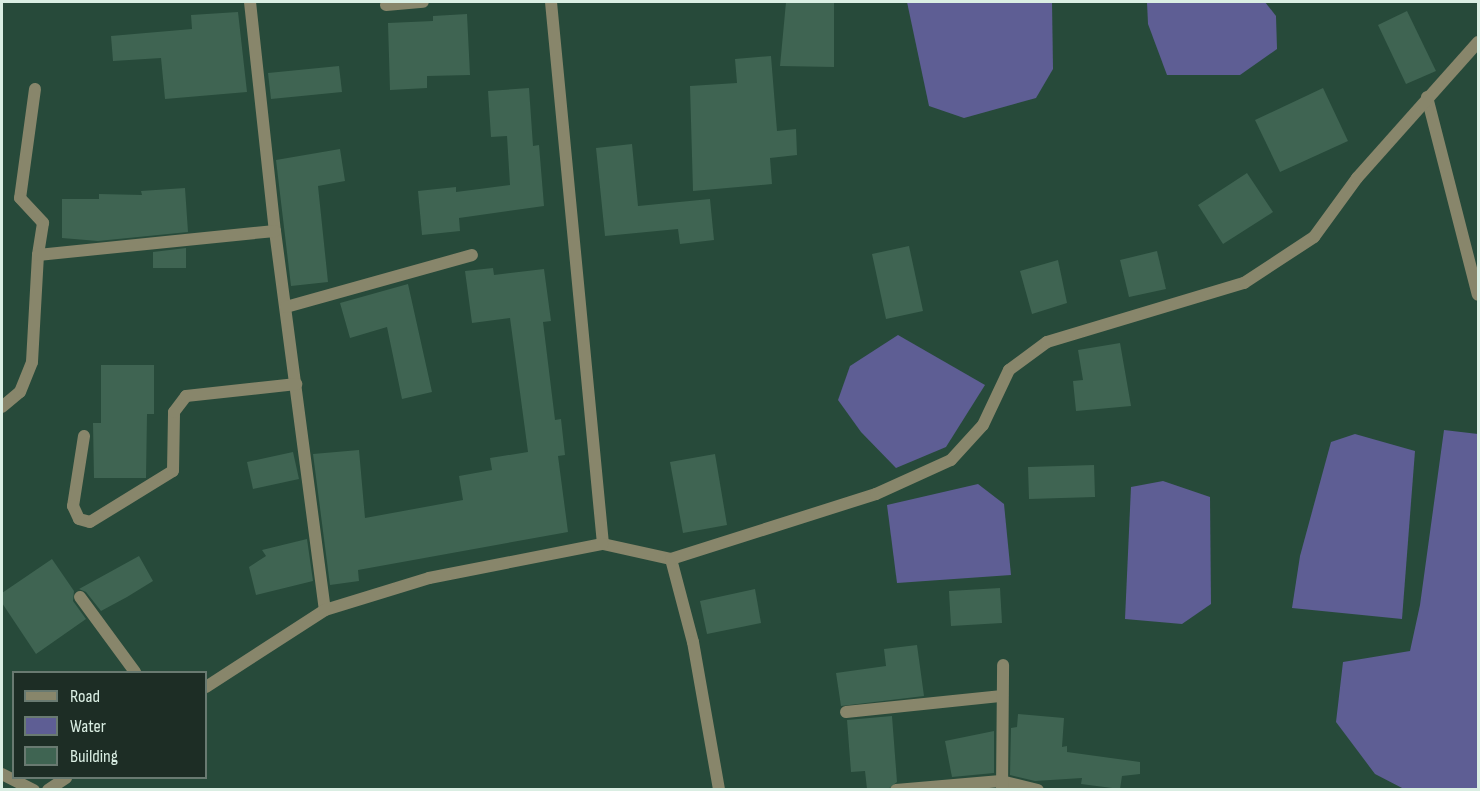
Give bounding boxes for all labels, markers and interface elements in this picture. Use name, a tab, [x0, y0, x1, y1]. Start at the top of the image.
legend	[12, 671, 207, 779]
text: Road	[70, 686, 100, 707]
text: Water	[70, 716, 106, 737]
text: Building	[70, 746, 118, 767]

